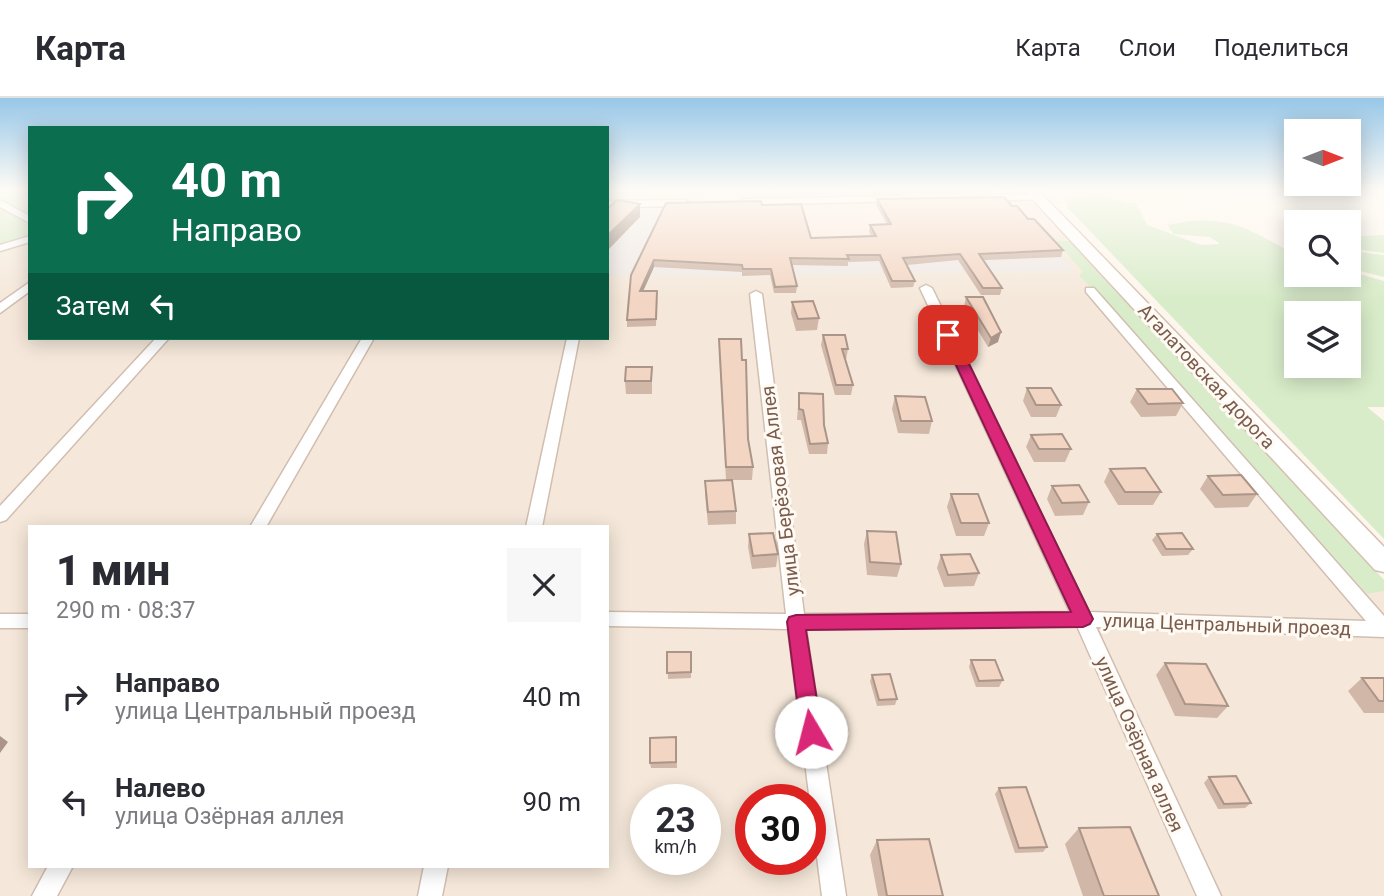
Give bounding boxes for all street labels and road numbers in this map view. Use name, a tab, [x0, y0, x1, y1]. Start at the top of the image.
street label: Агалатовская дорога	[1133, 299, 1280, 454]
street label: улица Берёзовая Аллея	[756, 385, 805, 597]
street label: улица Центральный проезд	[1103, 609, 1351, 640]
street label: улица Озёрная аллея	[1090, 653, 1189, 835]

